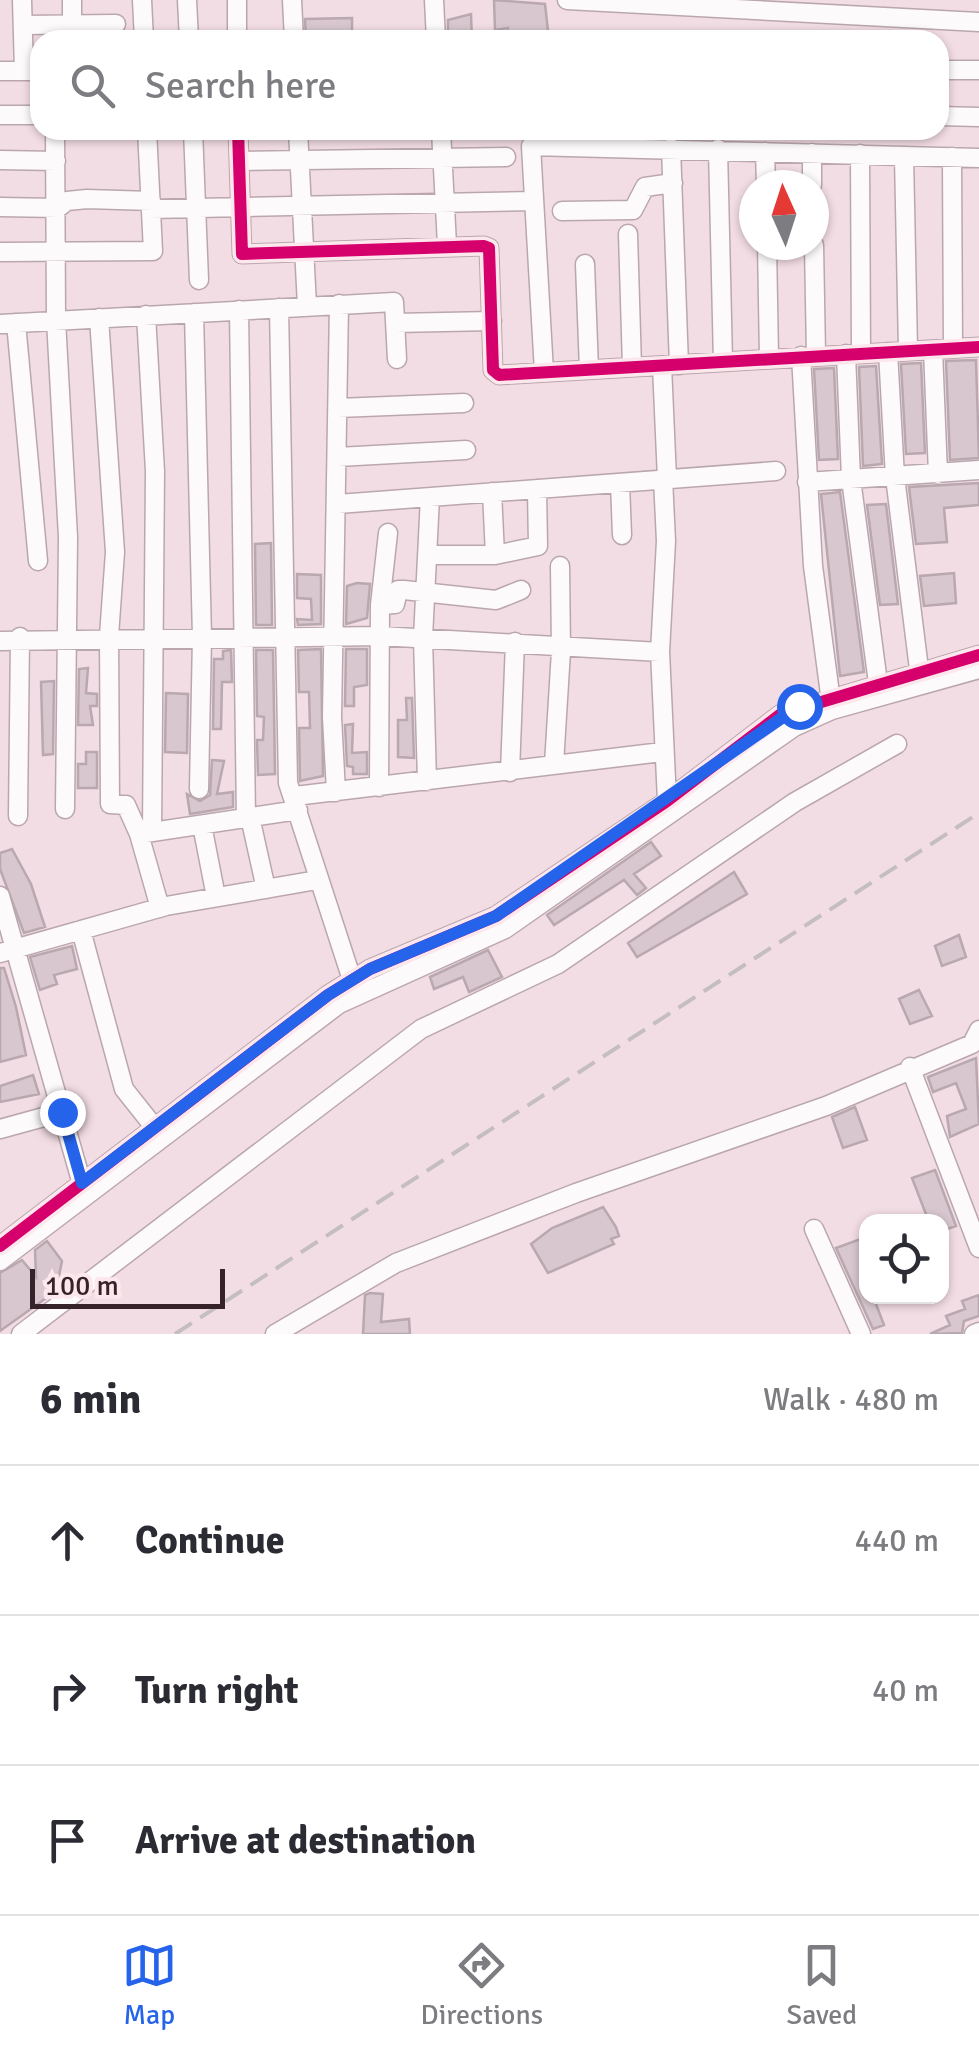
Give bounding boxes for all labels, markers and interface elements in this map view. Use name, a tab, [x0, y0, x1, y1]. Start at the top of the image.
search box	[30, 30, 949, 140]
icon: search	[65, 58, 120, 113]
text: Search here	[145, 62, 337, 109]
north arrow	[739, 170, 829, 260]
route start	[777, 684, 823, 730]
route end	[40, 1090, 86, 1136]
map controls	[859, 1214, 949, 1304]
button: locate	[859, 1214, 949, 1304]
scale bar	[30, 1264, 225, 1308]
text: 100 m	[45, 1269, 119, 1303]
text: 6 min	[40, 1374, 141, 1425]
text: Walk · 480 m	[763, 1380, 939, 1419]
icon: ahead	[40, 1513, 95, 1568]
text: Continue	[135, 1517, 285, 1564]
text: 440 m	[855, 1521, 939, 1560]
icon: right	[40, 1663, 95, 1718]
text: Turn right	[135, 1667, 299, 1714]
text: 40 m	[872, 1671, 939, 1710]
icon: arrive	[40, 1813, 95, 1868]
text: Arrive at destination	[135, 1817, 476, 1864]
tab: Map	[122, 1938, 177, 2032]
tab: Directions	[421, 1938, 543, 2032]
tab: Saved	[787, 1938, 857, 2032]

